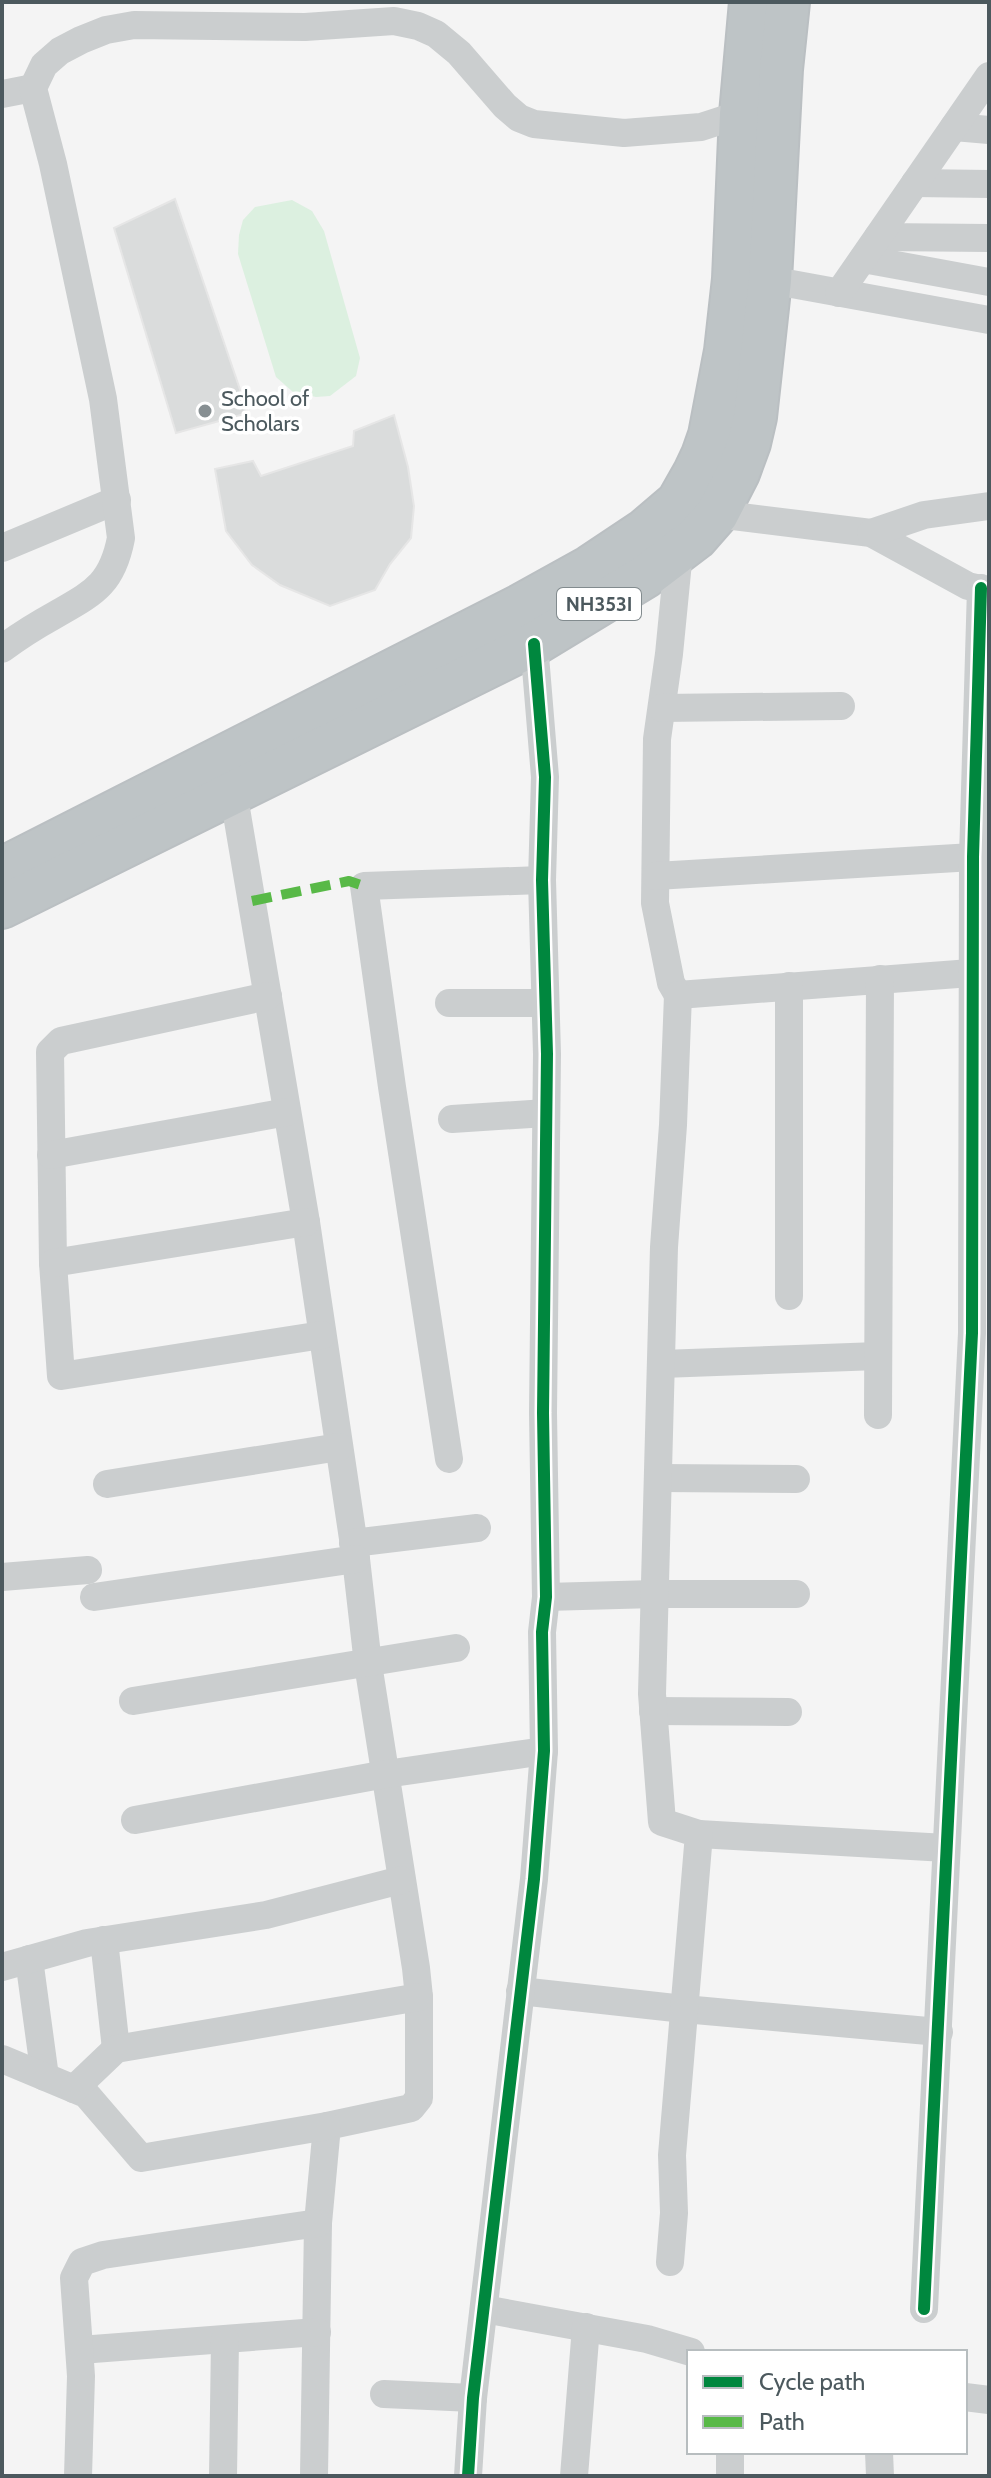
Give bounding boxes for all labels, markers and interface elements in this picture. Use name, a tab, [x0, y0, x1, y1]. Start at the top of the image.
place label: School of Scholars	[221, 385, 309, 437]
marker: School of Scholars	[196, 402, 214, 420]
road number: NH353I	[557, 588, 641, 620]
legend	[687, 2350, 967, 2454]
text: Cycle path	[759, 2367, 865, 2396]
text: Path	[759, 2407, 805, 2436]

